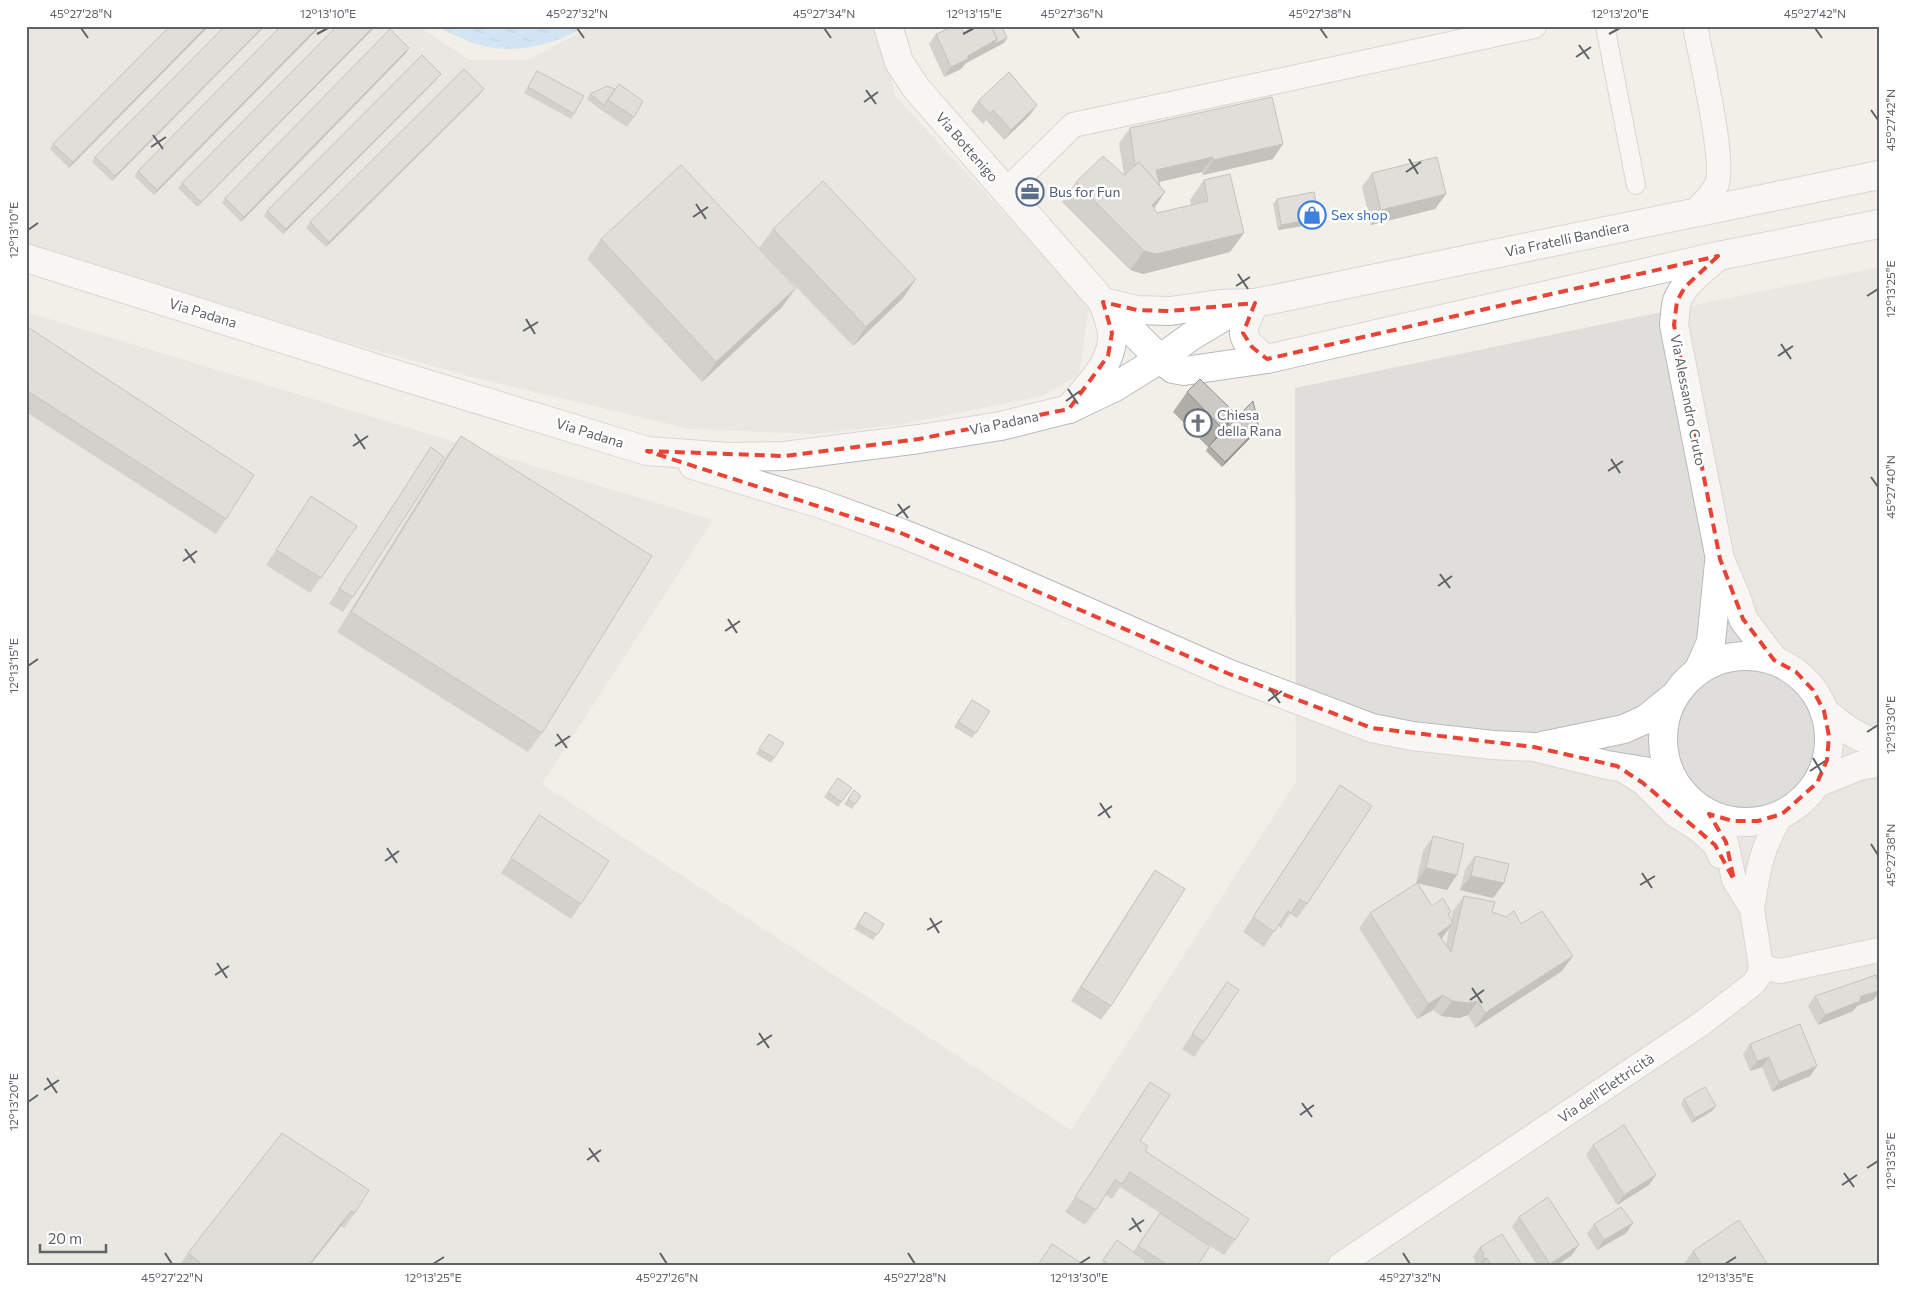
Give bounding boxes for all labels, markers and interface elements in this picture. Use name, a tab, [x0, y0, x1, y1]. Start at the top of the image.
text: 45°27'28"N	[50, 6, 112, 20]
text: 12°13'10"E	[300, 6, 356, 20]
text: 45°27'32"N	[546, 6, 608, 20]
text: 45°27'34"N	[793, 6, 855, 20]
text: 12°13'15"E	[946, 6, 1002, 20]
text: 45°27'36"N	[1041, 6, 1103, 20]
text: 45°27'38"N	[1289, 6, 1351, 20]
text: 12°13'20"E	[1591, 6, 1649, 20]
text: 45°27'42"N	[1784, 6, 1846, 20]
text: 45°27'42"N	[1883, 89, 1897, 151]
street label: Via Bottenigo	[933, 108, 1002, 185]
office icon: Bus for Fun	[1015, 177, 1045, 207]
place label: Bus for Fun	[1049, 183, 1120, 200]
shop icon: Sex shop	[1297, 200, 1327, 230]
text: 12°13'10"E	[6, 202, 20, 258]
place label: Sex shop	[1331, 206, 1388, 223]
street label: Via Fratelli Bandiera	[1503, 217, 1631, 260]
text: 12°13'25"E	[1883, 260, 1897, 318]
street label: Via Padana	[167, 294, 239, 331]
street label: Via Alessandro Cruto	[1667, 333, 1710, 467]
place label: Chiesa della Rana	[1217, 406, 1282, 439]
street label: Via Padana	[968, 407, 1040, 438]
church icon: Chiesa della Rana	[1183, 408, 1213, 438]
street label: Via Padana	[554, 414, 626, 451]
text: 45°27'40"N	[1883, 455, 1897, 519]
text: 12°13'15"E	[6, 638, 20, 694]
text: 12°13'30"E	[1883, 696, 1897, 754]
text: 45°27'38"N	[1883, 824, 1897, 886]
street label: Via dell'Elettricità	[1555, 1049, 1657, 1126]
text: 12°13'20"E	[6, 1073, 20, 1131]
text: 12°13'35"E	[1883, 1132, 1897, 1190]
scale bar	[40, 1221, 106, 1253]
text: 20 m	[48, 1229, 82, 1247]
text: 45°27'22"N	[141, 1270, 203, 1284]
text: 12°13'25"E	[404, 1270, 462, 1284]
text: 45°27'26"N	[636, 1270, 698, 1284]
text: 45°27'28"N	[884, 1270, 946, 1284]
text: 12°13'30"E	[1050, 1270, 1108, 1284]
text: 45°27'32"N	[1379, 1270, 1441, 1284]
text: 12°13'35"E	[1696, 1270, 1754, 1284]

